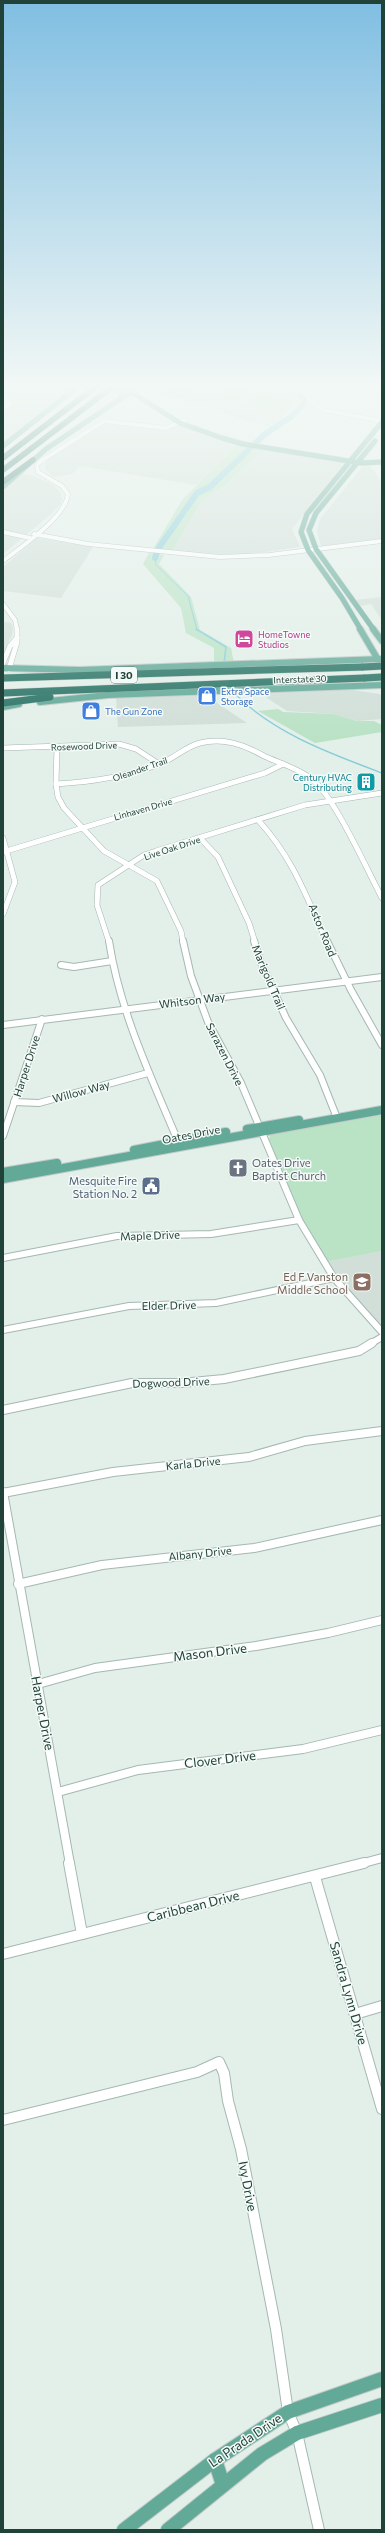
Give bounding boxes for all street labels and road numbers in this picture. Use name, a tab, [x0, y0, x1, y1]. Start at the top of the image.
road number: I 30	[111, 667, 137, 683]
street label: Interstate 30	[273, 673, 327, 685]
street label: Rosewood Drive	[51, 739, 118, 753]
street label: Oleander Trail	[111, 754, 169, 784]
street label: Linhaven Drive	[113, 795, 174, 823]
street label: Live Oak Drive	[142, 834, 202, 862]
street label: Astor Road	[307, 902, 339, 958]
street label: Marigold Trail	[250, 943, 288, 1011]
street label: Whitson Way	[158, 989, 226, 1011]
street label: Sarazen Drive	[204, 1021, 246, 1088]
street label: Harper Drive	[10, 1033, 42, 1098]
street label: Willow Way	[51, 1077, 111, 1105]
street label: Oates Drive	[161, 1122, 221, 1146]
street label: Maple Drive	[120, 1227, 180, 1243]
street label: Elder Drive	[142, 1298, 197, 1312]
street label: Dogwood Drive	[132, 1374, 210, 1390]
street label: Karla Drive	[165, 1454, 221, 1472]
street label: Albany Drive	[168, 1543, 232, 1563]
street label: Mason Drive	[172, 1640, 248, 1664]
street label: Harper Drive	[28, 1674, 58, 1752]
street label: Clover Drive	[183, 1747, 257, 1771]
street label: Caribbean Drive	[145, 1887, 241, 1925]
street label: Sandra Lynn Drive	[327, 1940, 371, 2046]
street label: Ivy Drive	[235, 2159, 261, 2213]
street label: La Prada Drive	[205, 2410, 285, 2470]

